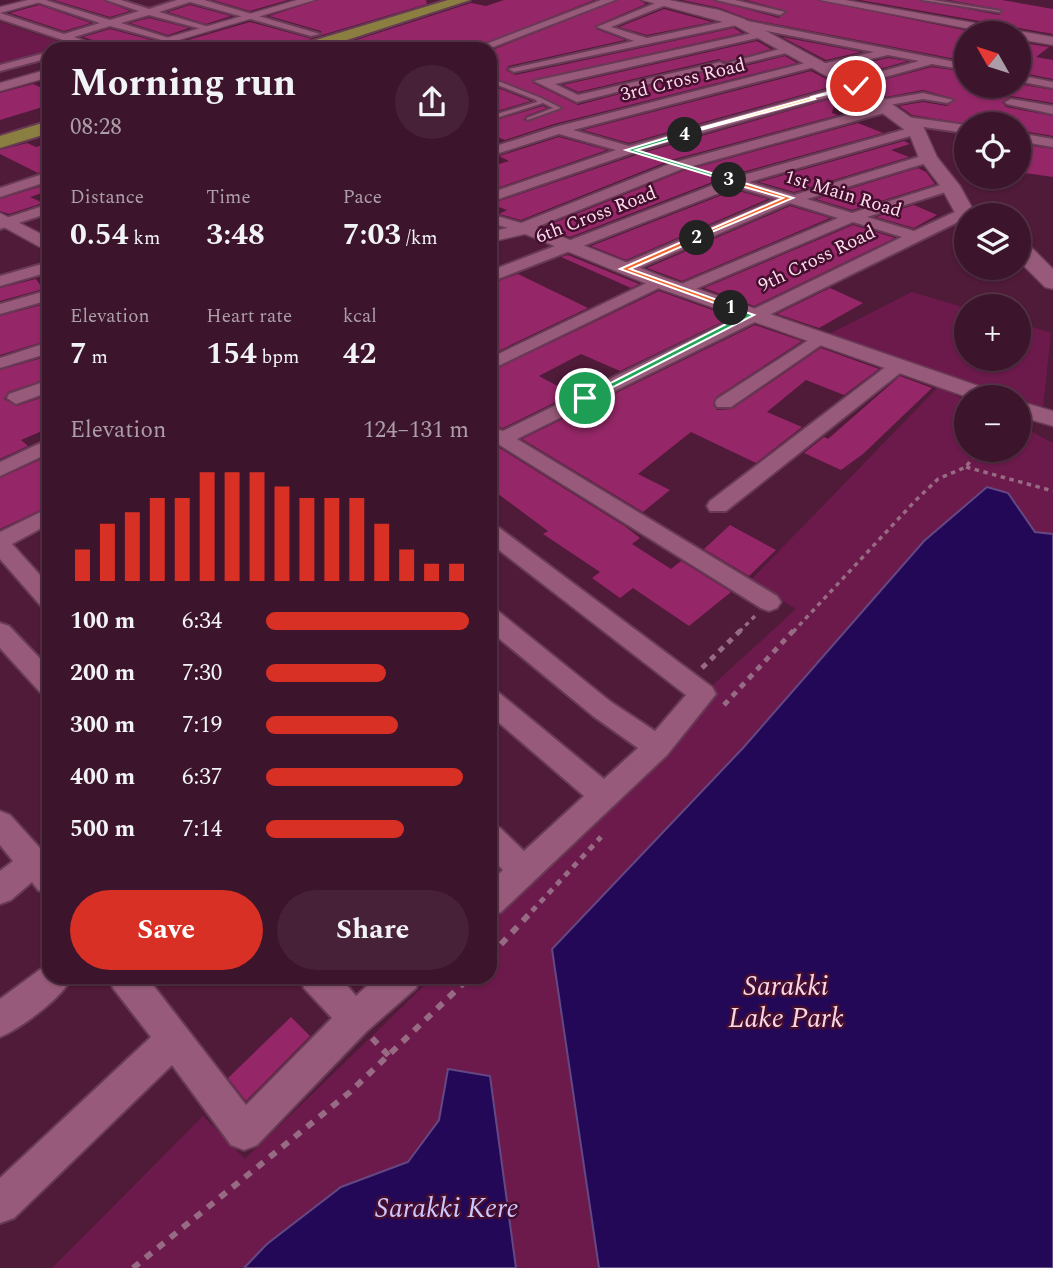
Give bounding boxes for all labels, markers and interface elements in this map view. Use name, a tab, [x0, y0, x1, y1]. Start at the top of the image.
north arrow	[954, 21, 1031, 98]
map controls	[954, 21, 1031, 462]
street label: 3rd Cross Road	[617, 50, 749, 110]
text: Morning run	[70, 55, 296, 113]
pin	[826, 56, 886, 116]
button: share	[395, 65, 469, 139]
icon: check	[837, 67, 875, 105]
text: 08:28	[70, 110, 122, 145]
button: locate	[954, 112, 1031, 189]
pin: 4	[668, 118, 702, 152]
text: 4	[679, 120, 690, 149]
pin: 3	[712, 162, 746, 198]
street label: 1st Main Road	[781, 162, 905, 226]
text: 3	[723, 165, 734, 194]
street label: 6th Cross Road	[531, 179, 661, 251]
text: Distance	[70, 183, 144, 212]
text: Time	[206, 183, 251, 212]
text: Pace	[343, 183, 382, 212]
button: layers	[954, 203, 1031, 280]
text: 0.54	[70, 212, 129, 258]
text: 3:48	[206, 212, 265, 258]
text: 7:03	[343, 212, 401, 258]
street label: 9th Cross Road	[753, 218, 881, 300]
pin: 2	[680, 220, 714, 256]
text: 2	[691, 223, 702, 252]
text: km	[129, 224, 160, 253]
text: /km	[401, 224, 438, 253]
pin: 1	[714, 290, 748, 326]
text: 1	[725, 293, 736, 322]
button: +	[954, 294, 1031, 371]
text: Elevation	[70, 302, 150, 331]
text: Heart rate	[206, 302, 292, 331]
text: kcal	[343, 302, 377, 331]
text: 7	[70, 331, 87, 377]
text: 154	[206, 331, 257, 377]
text: 42	[343, 331, 376, 377]
text: m	[87, 343, 108, 372]
text: bpm	[257, 343, 299, 372]
pin	[555, 368, 615, 428]
icon: arrive	[566, 379, 604, 417]
button: −	[954, 385, 1031, 462]
text: Elevation	[70, 413, 166, 448]
text: 124–131 m	[363, 413, 469, 448]
text: 100 m	[70, 604, 135, 639]
text: 6:34	[182, 604, 222, 639]
text: 200 m	[70, 656, 135, 691]
text: 7:30	[182, 656, 222, 691]
text: 300 m	[70, 708, 135, 743]
text: 7:19	[182, 708, 222, 743]
text: 400 m	[70, 760, 135, 795]
text: 6:37	[182, 760, 222, 795]
text: 500 m	[70, 812, 135, 847]
text: 7:14	[182, 812, 222, 847]
button: Save	[70, 890, 263, 970]
button: Share	[277, 890, 469, 970]
park label: Sarakki Lake Park	[728, 965, 844, 1040]
water label: Sarakki Kere	[375, 1187, 519, 1230]

